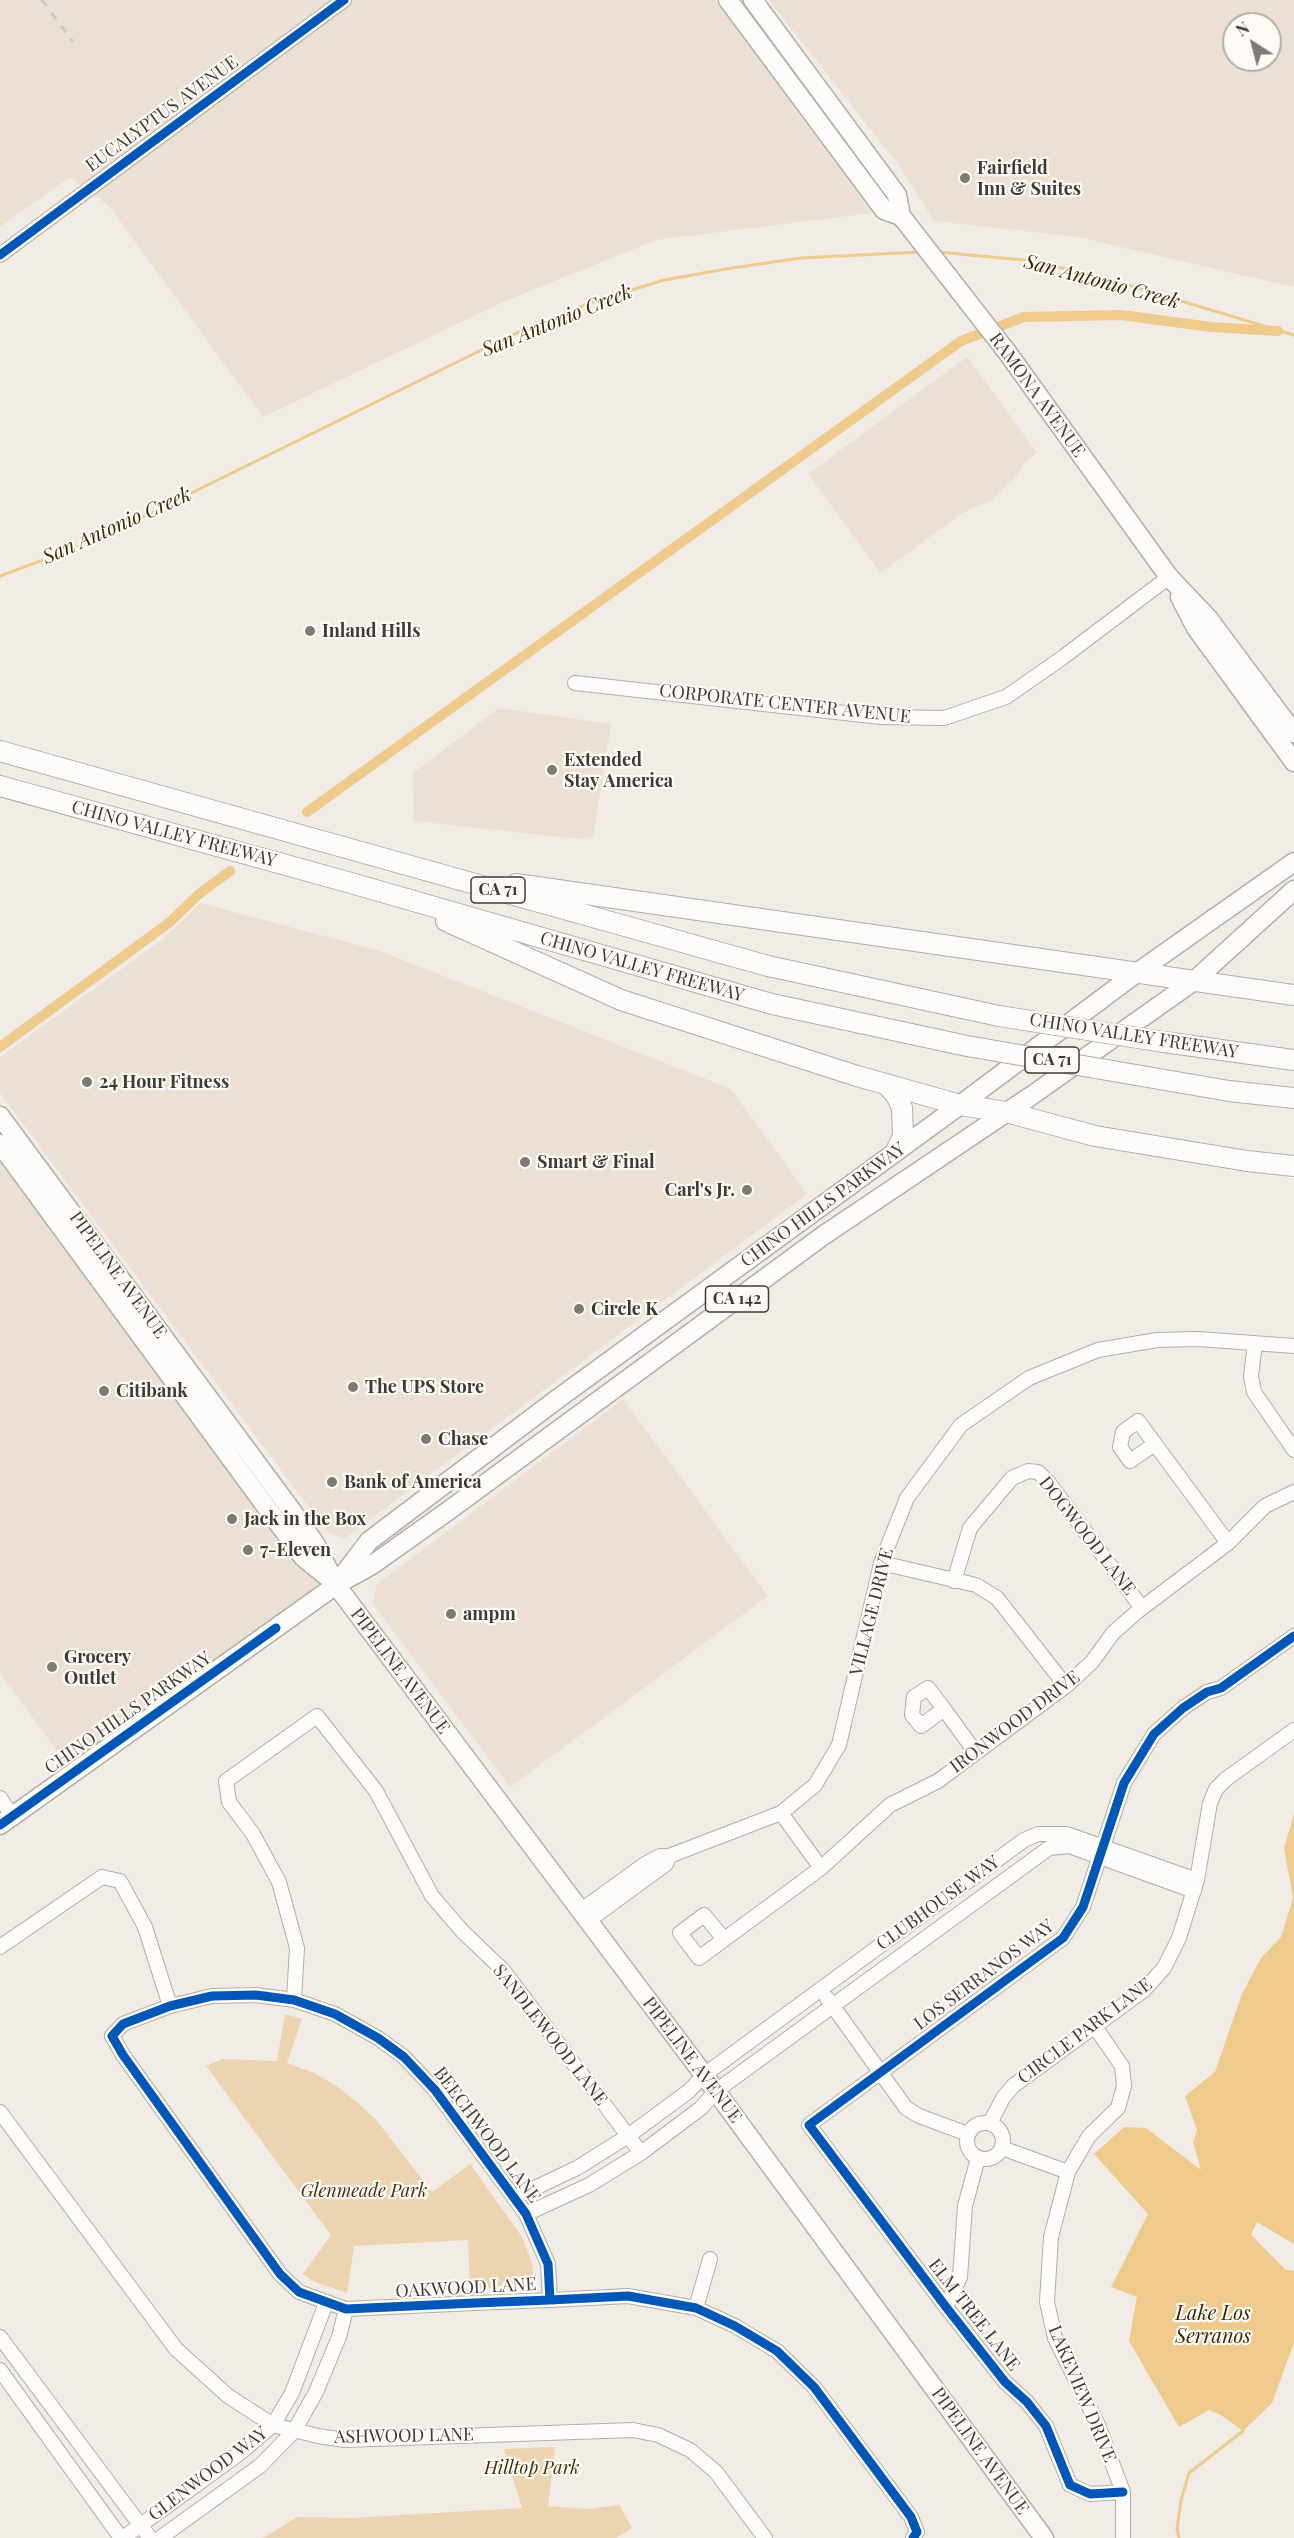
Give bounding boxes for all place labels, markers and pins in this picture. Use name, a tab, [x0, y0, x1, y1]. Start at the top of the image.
place label: Fairfield Inn & Suites	[977, 157, 1081, 200]
marker: Fairfield Inn & Suites	[958, 171, 972, 185]
place label: Inland Hills	[322, 620, 420, 642]
marker: Inland Hills	[303, 624, 317, 638]
place label: Extended Stay America	[564, 749, 673, 792]
marker: Extended Stay America	[545, 763, 559, 777]
place label: 24 Hour Fitness	[99, 1071, 229, 1093]
marker: 24 Hour Fitness	[80, 1075, 94, 1089]
place label: Smart & Final	[537, 1151, 655, 1173]
marker: Smart & Final	[518, 1155, 532, 1169]
place label: Carl's Jr.	[665, 1179, 735, 1201]
marker: Carl's Jr.	[740, 1183, 754, 1197]
place label: Circle K	[591, 1298, 658, 1320]
marker: Circle K	[572, 1302, 586, 1316]
place label: The UPS Store	[365, 1376, 484, 1398]
place label: Citibank	[116, 1380, 188, 1402]
marker: The UPS Store	[346, 1380, 360, 1394]
marker: Citibank	[97, 1384, 111, 1398]
place label: Chase	[438, 1428, 488, 1450]
marker: Chase	[419, 1432, 433, 1446]
place label: Bank of America	[344, 1471, 481, 1493]
marker: Bank of America	[325, 1475, 339, 1489]
place label: Jack in the Box	[244, 1508, 366, 1530]
marker: Jack in the Box	[225, 1512, 239, 1526]
place label: 7-Eleven	[260, 1539, 331, 1561]
marker: 7-Eleven	[241, 1543, 255, 1557]
place label: ampm	[463, 1603, 516, 1625]
marker: ampm	[444, 1607, 458, 1621]
place label: Grocery Outlet	[64, 1646, 131, 1688]
marker: Grocery Outlet	[45, 1660, 59, 1674]

